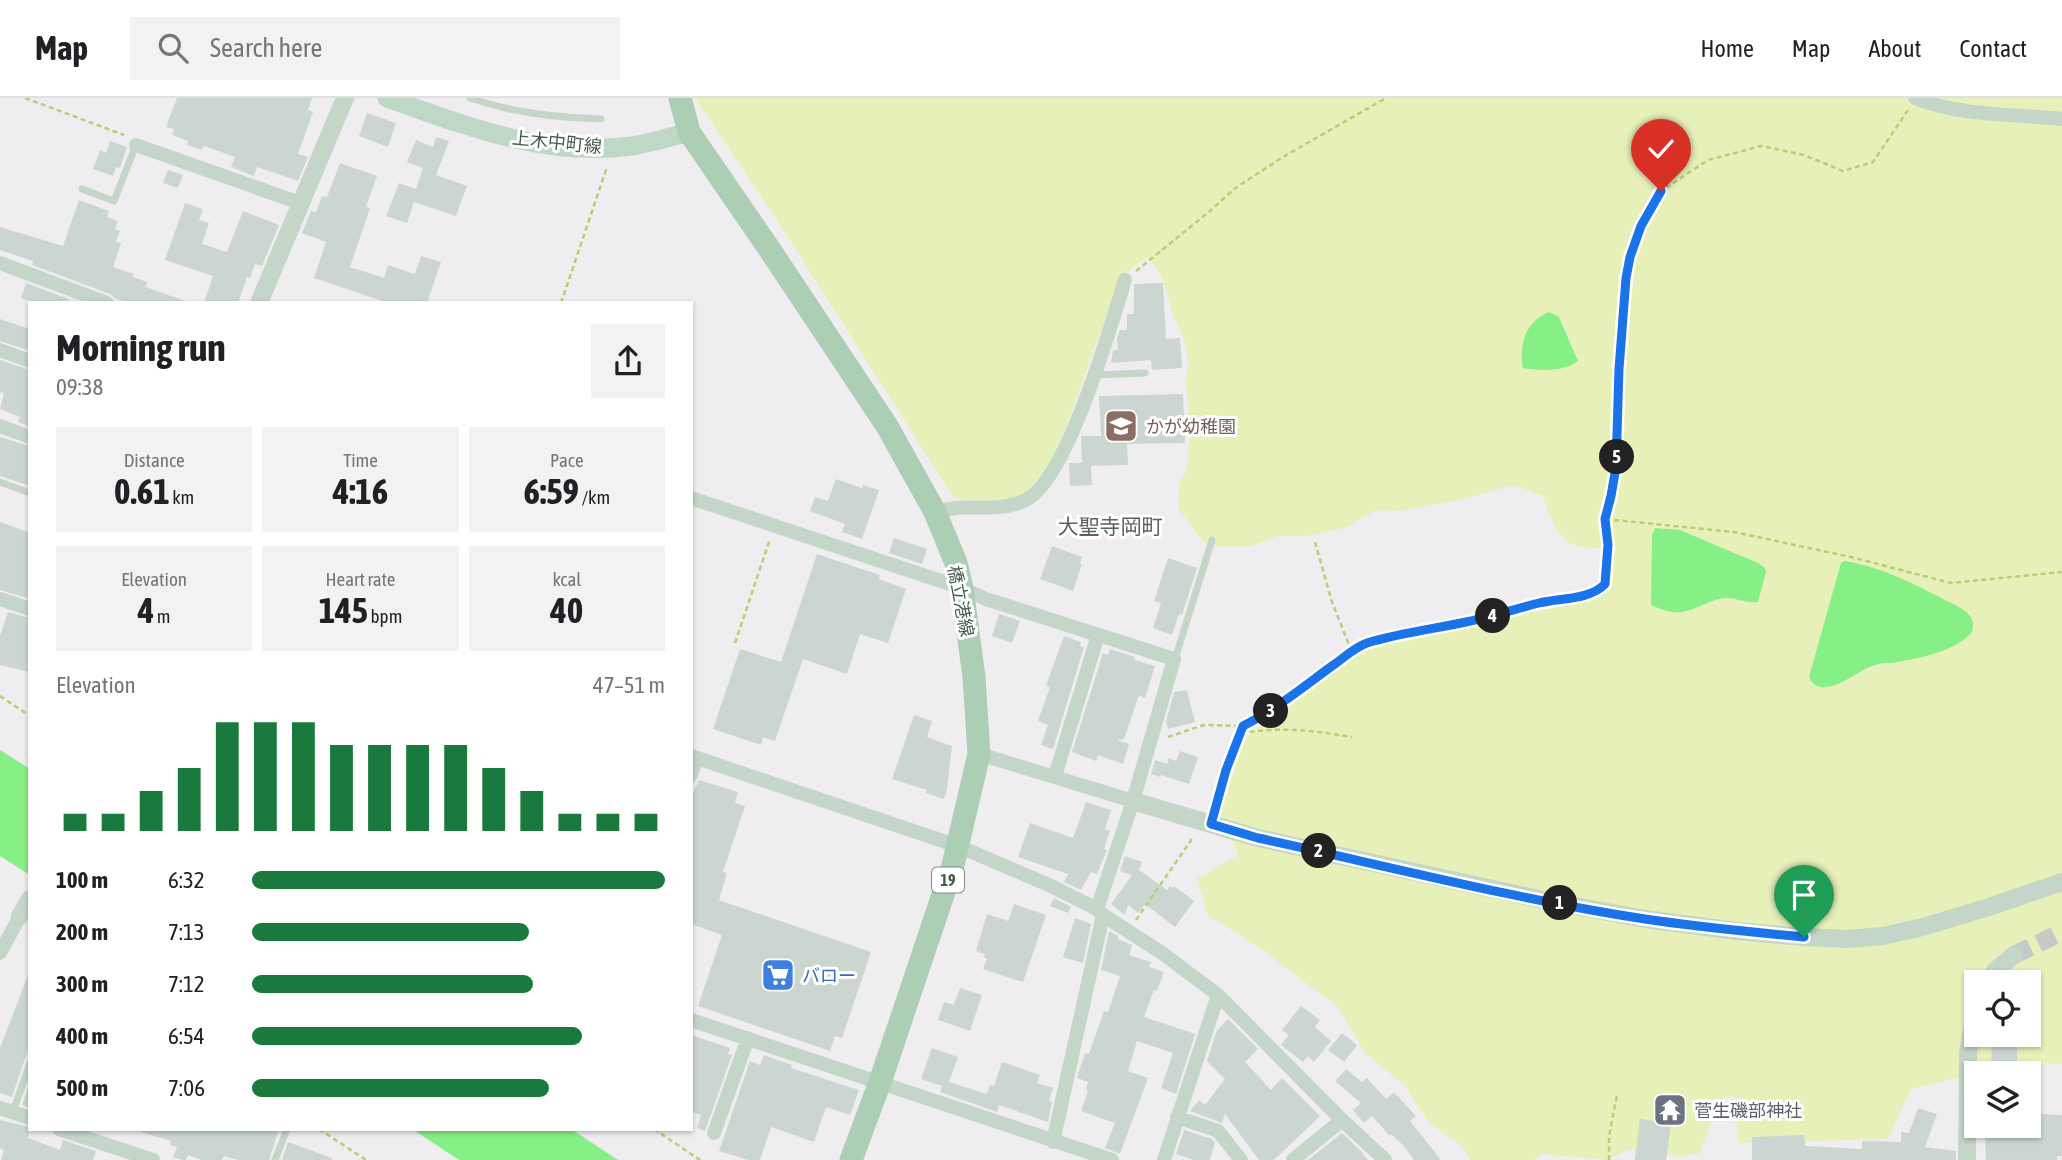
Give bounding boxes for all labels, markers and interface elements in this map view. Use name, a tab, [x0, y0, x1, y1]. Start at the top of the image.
search box	[130, 17, 620, 80]
text: Map	[35, 29, 88, 67]
icon: search	[154, 29, 192, 67]
text: Search here	[210, 33, 322, 63]
text: Home	[1700, 35, 1754, 62]
text: Map	[1792, 35, 1830, 62]
text: About	[1868, 35, 1921, 62]
text: Contact	[1959, 35, 2027, 62]
pin	[1631, 119, 1691, 191]
street label: 上木中町線	[511, 127, 603, 157]
icon: check	[1642, 130, 1680, 168]
button: share	[591, 324, 665, 398]
text: Morning run	[56, 326, 226, 369]
text: 09:38	[56, 374, 103, 400]
school or university icon: かが幼稚園	[1102, 407, 1140, 445]
place label: かが幼稚園	[1146, 416, 1236, 437]
pin: 5	[1600, 440, 1634, 474]
text: 5	[1612, 445, 1621, 467]
text: Distance	[124, 449, 185, 471]
text: Time	[343, 449, 378, 471]
text: Pace	[550, 449, 584, 471]
text: 0.61	[114, 471, 170, 511]
text: 4:16	[333, 471, 388, 511]
text: 6:59	[523, 471, 579, 511]
text: km	[170, 486, 194, 508]
text: /km	[579, 486, 610, 508]
district label: 大聖寺岡町	[1058, 514, 1163, 538]
street label: 橋立港線	[944, 564, 978, 638]
text: Elevation	[121, 568, 187, 590]
text: Heart rate	[326, 568, 395, 590]
text: kcal	[552, 568, 581, 590]
text: 4	[138, 590, 154, 630]
text: 145	[319, 590, 368, 630]
text: 40	[550, 590, 583, 630]
pin: 4	[1476, 598, 1510, 634]
text: 4	[1488, 604, 1497, 626]
text: m	[154, 605, 171, 627]
text: bpm	[368, 605, 402, 627]
text: Elevation	[56, 672, 136, 698]
text: 47–51 m	[593, 672, 665, 698]
pin: 3	[1254, 694, 1288, 728]
text: 3	[1266, 699, 1275, 721]
pin: 2	[1302, 834, 1336, 868]
text: 2	[1314, 839, 1323, 861]
pin	[1774, 865, 1834, 937]
text: 100 m	[56, 867, 108, 893]
text: 6:32	[168, 867, 205, 893]
road number: 19	[932, 867, 964, 892]
icon: arrive	[1785, 876, 1823, 914]
pin: 1	[1542, 886, 1578, 920]
text: 1	[1555, 891, 1564, 913]
text: 200 m	[56, 919, 108, 945]
text: 7:13	[168, 919, 205, 945]
supermarket icon: バロー	[759, 956, 797, 994]
place label: バロー	[802, 965, 856, 986]
map controls	[1964, 970, 2041, 1138]
button: locate	[1964, 970, 2041, 1047]
text: 300 m	[56, 971, 108, 997]
text: 7:12	[168, 971, 205, 997]
text: 400 m	[56, 1023, 108, 1049]
text: 6:54	[168, 1023, 205, 1049]
button: layers	[1964, 1061, 2041, 1138]
text: 500 m	[56, 1075, 108, 1101]
text: 7:06	[168, 1075, 205, 1101]
temple icon: 菅生磯部神社	[1651, 1091, 1689, 1129]
place label: 菅生磯部神社	[1694, 1100, 1802, 1121]

